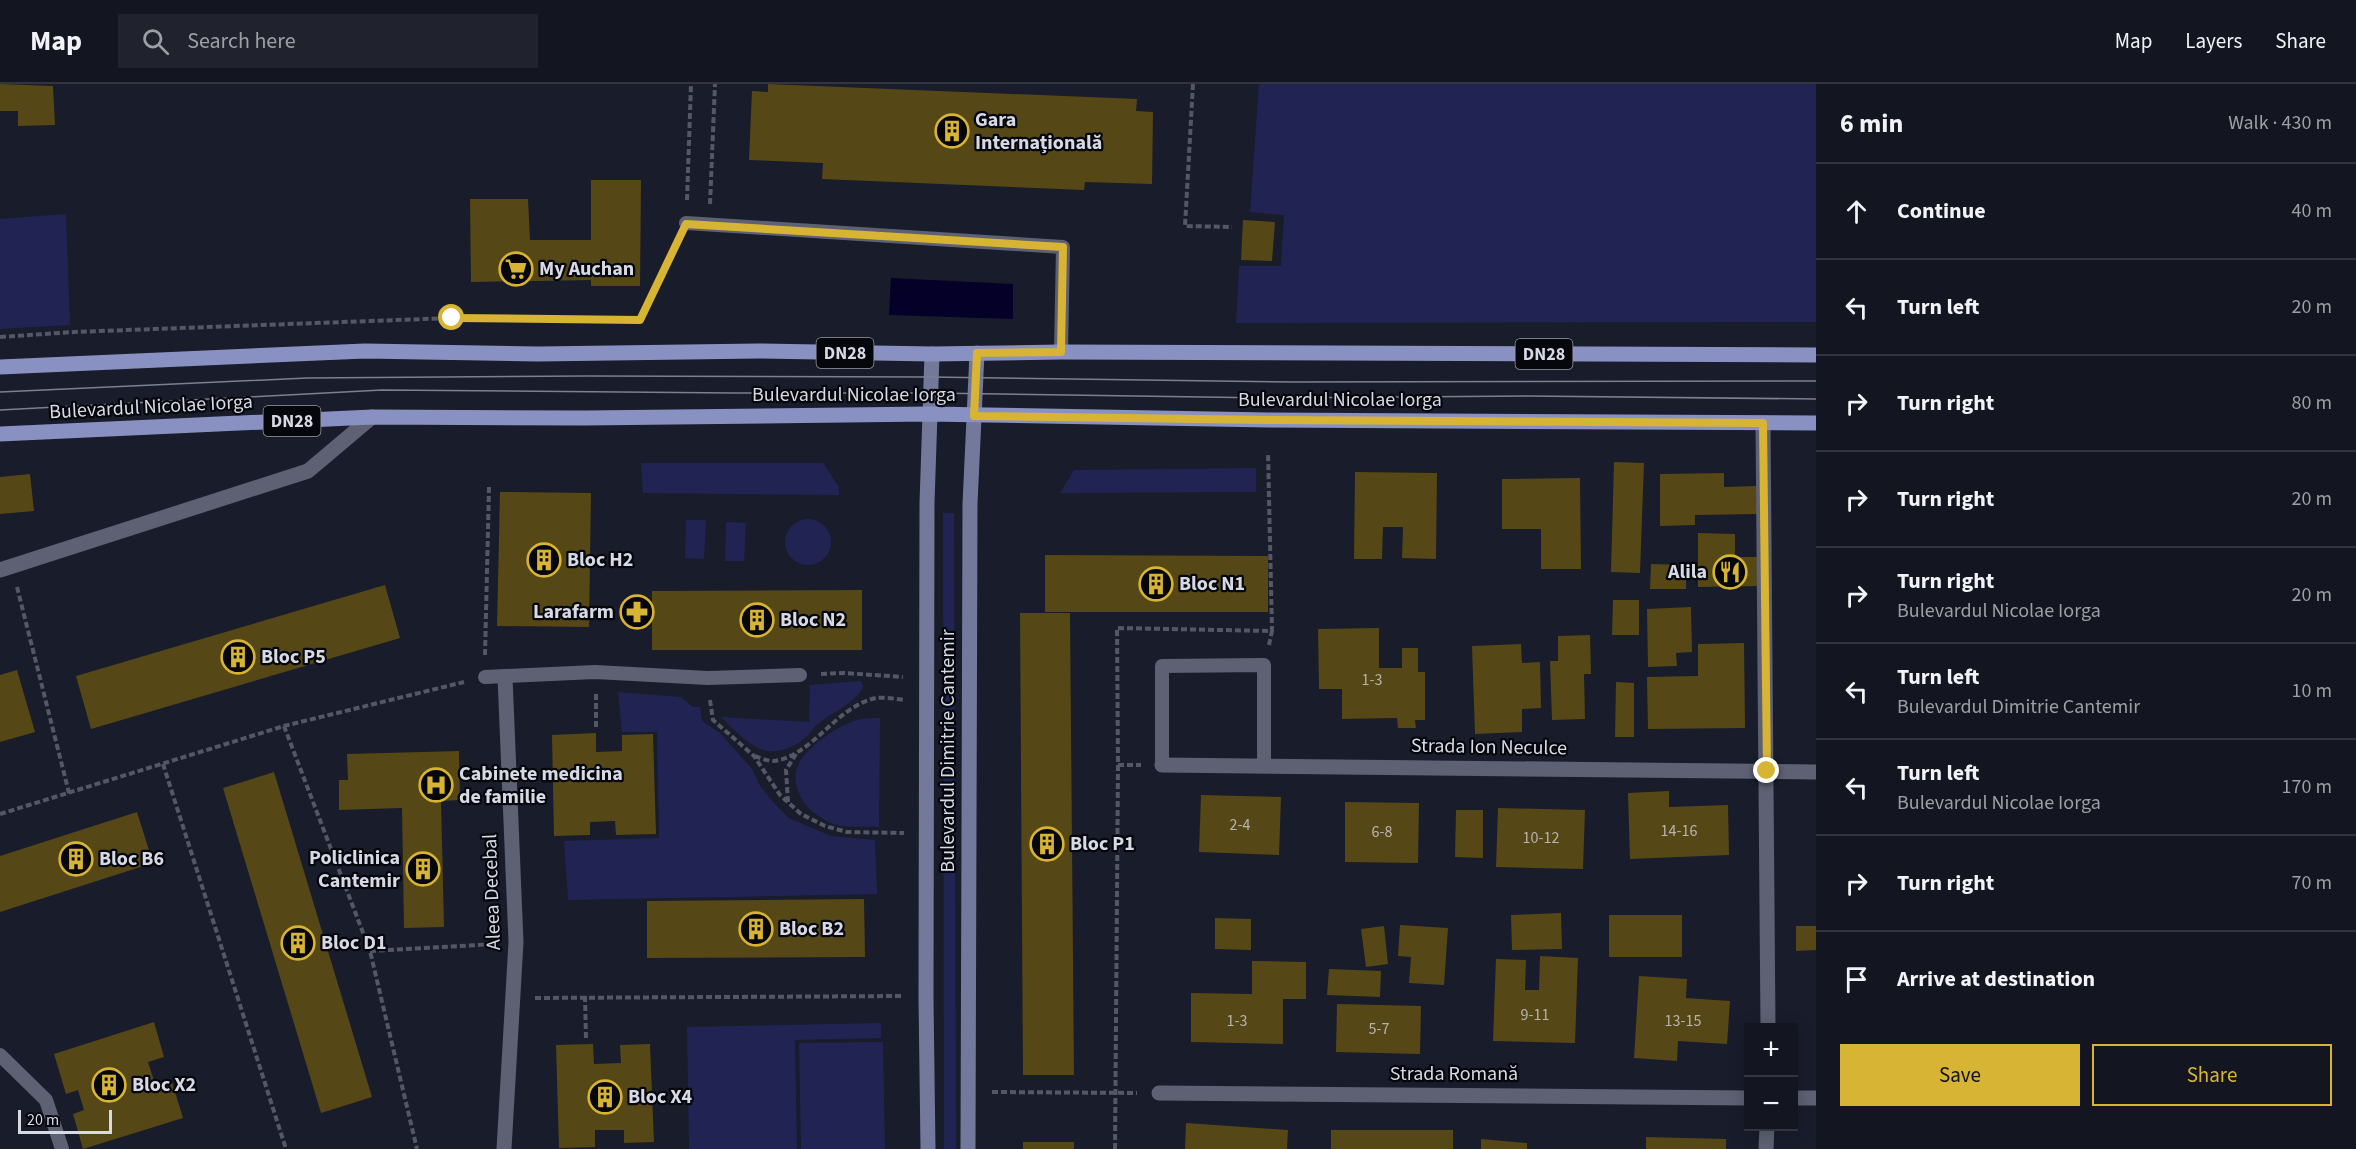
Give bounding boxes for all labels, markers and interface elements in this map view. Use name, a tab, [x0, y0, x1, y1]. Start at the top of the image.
search box	[118, 14, 538, 68]
text: Map	[30, 21, 82, 61]
icon: search	[139, 25, 172, 58]
text: Search here	[187, 25, 296, 57]
text: Map	[2115, 26, 2152, 56]
text: Layers	[2185, 26, 2242, 56]
text: Share	[2275, 26, 2326, 56]
text: 6 min	[1840, 105, 1903, 142]
place label: Gara Internațională	[975, 106, 1102, 157]
text: Walk · 430 m	[2228, 109, 2332, 137]
building icon: Gara Internațională	[934, 113, 970, 149]
icon: ahead	[1840, 195, 1873, 228]
text: Continue	[1897, 195, 1986, 227]
text: 40 m	[2292, 197, 2332, 225]
supermarket icon: My Auchan	[498, 251, 534, 287]
place label: My Auchan	[539, 255, 634, 283]
icon: left	[1840, 291, 1873, 324]
text: Turn left	[1897, 291, 1979, 323]
text: 20 m	[2292, 293, 2332, 321]
route start	[438, 304, 464, 330]
road number: DN28	[816, 338, 874, 368]
road number: DN28	[1516, 339, 1572, 369]
street label: Bulevardul Nicolae Iorga	[752, 381, 956, 409]
street label: Bulevardul Nicolae Iorga	[1238, 386, 1442, 414]
icon: right	[1840, 387, 1873, 420]
text: Turn right	[1897, 387, 1994, 419]
street label: Bulevardul Nicolae Iorga	[49, 388, 253, 426]
text: 80 m	[2292, 389, 2332, 417]
road number: DN28	[264, 406, 320, 436]
icon: right	[1840, 483, 1873, 516]
text: Turn right	[1897, 483, 1994, 515]
text: 20 m	[2292, 485, 2332, 513]
building icon: Bloc H2	[526, 542, 562, 578]
place label: Bloc H2	[567, 546, 633, 574]
restaurant icon: Alila	[1712, 554, 1748, 590]
place label: Alila	[1667, 558, 1707, 586]
text: Turn right	[1897, 565, 1994, 597]
building icon: Bloc N1	[1138, 566, 1174, 602]
place label: Bloc N1	[1179, 570, 1245, 598]
icon: right	[1840, 579, 1873, 612]
text: 20 m	[2292, 581, 2332, 609]
pharmacy icon: Larafarm	[619, 594, 655, 630]
text: Bulevardul Nicolae Iorga	[1897, 597, 2101, 625]
place label: Larafarm	[533, 598, 614, 626]
building icon: Bloc N2	[739, 602, 775, 638]
place label: Bloc N2	[780, 606, 846, 634]
street label: Bulevardul Dimitrie Cantemir	[934, 629, 962, 873]
building icon: Bloc P5	[220, 639, 256, 675]
place label: Bloc P5	[261, 643, 326, 671]
text: Turn left	[1897, 661, 1979, 693]
house number: 1-3	[1362, 669, 1382, 691]
icon: left	[1840, 675, 1873, 708]
text: 10 m	[2292, 677, 2332, 705]
text: Bulevardul Dimitrie Cantemir	[1897, 693, 2140, 721]
street label: Strada Ion Neculce	[1411, 732, 1567, 762]
route end	[1753, 757, 1779, 783]
text: Turn left	[1897, 757, 1979, 789]
place label: Cabinete medicina de familie	[459, 760, 623, 811]
hospital icon: Cabinete medicina de familie	[418, 767, 454, 803]
icon: left	[1840, 771, 1873, 804]
text: 170 m	[2282, 773, 2332, 801]
text: Bulevardul Nicolae Iorga	[1897, 789, 2101, 817]
house number: 2-4	[1230, 814, 1250, 836]
house number: 14-16	[1661, 820, 1697, 842]
house number: 6-8	[1372, 821, 1392, 843]
building icon: Bloc P1	[1029, 826, 1065, 862]
house number: 10-12	[1523, 827, 1559, 849]
place label: Bloc P1	[1070, 830, 1135, 858]
street label: Aleea Decebal	[476, 833, 508, 951]
building icon: Bloc B6	[58, 841, 94, 877]
place label: Policlinica Cantemir	[309, 844, 400, 895]
place label: Bloc B6	[99, 845, 164, 873]
building icon: Policlinica Cantemir	[405, 851, 441, 887]
icon: right	[1840, 867, 1873, 900]
text: Turn right	[1897, 867, 1994, 899]
text: 70 m	[2292, 869, 2332, 897]
building icon: Bloc B2	[738, 911, 774, 947]
place label: Bloc B2	[779, 915, 844, 943]
building icon: Bloc D1	[280, 925, 316, 961]
place label: Bloc D1	[321, 929, 387, 957]
icon: arrive	[1840, 963, 1873, 996]
text: Arrive at destination	[1897, 963, 2095, 995]
house number: 9-11	[1521, 1004, 1549, 1026]
house number: 1-3	[1227, 1010, 1247, 1032]
house number: 13-15	[1665, 1010, 1701, 1032]
house number: 5-7	[1369, 1018, 1389, 1040]
map controls	[1744, 1023, 1798, 1131]
button: +	[1744, 1023, 1798, 1077]
button: Save	[1840, 1044, 2080, 1106]
button: Share	[2092, 1044, 2332, 1106]
street label: Strada Romană	[1390, 1060, 1518, 1088]
building icon: Bloc X2	[91, 1067, 127, 1103]
place label: Bloc X2	[132, 1071, 196, 1099]
button: −	[1744, 1077, 1798, 1131]
building icon: Bloc X4	[587, 1079, 623, 1115]
place label: Bloc X4	[628, 1083, 693, 1111]
scale bar	[18, 1107, 112, 1134]
text: 20 m	[27, 1109, 59, 1131]

